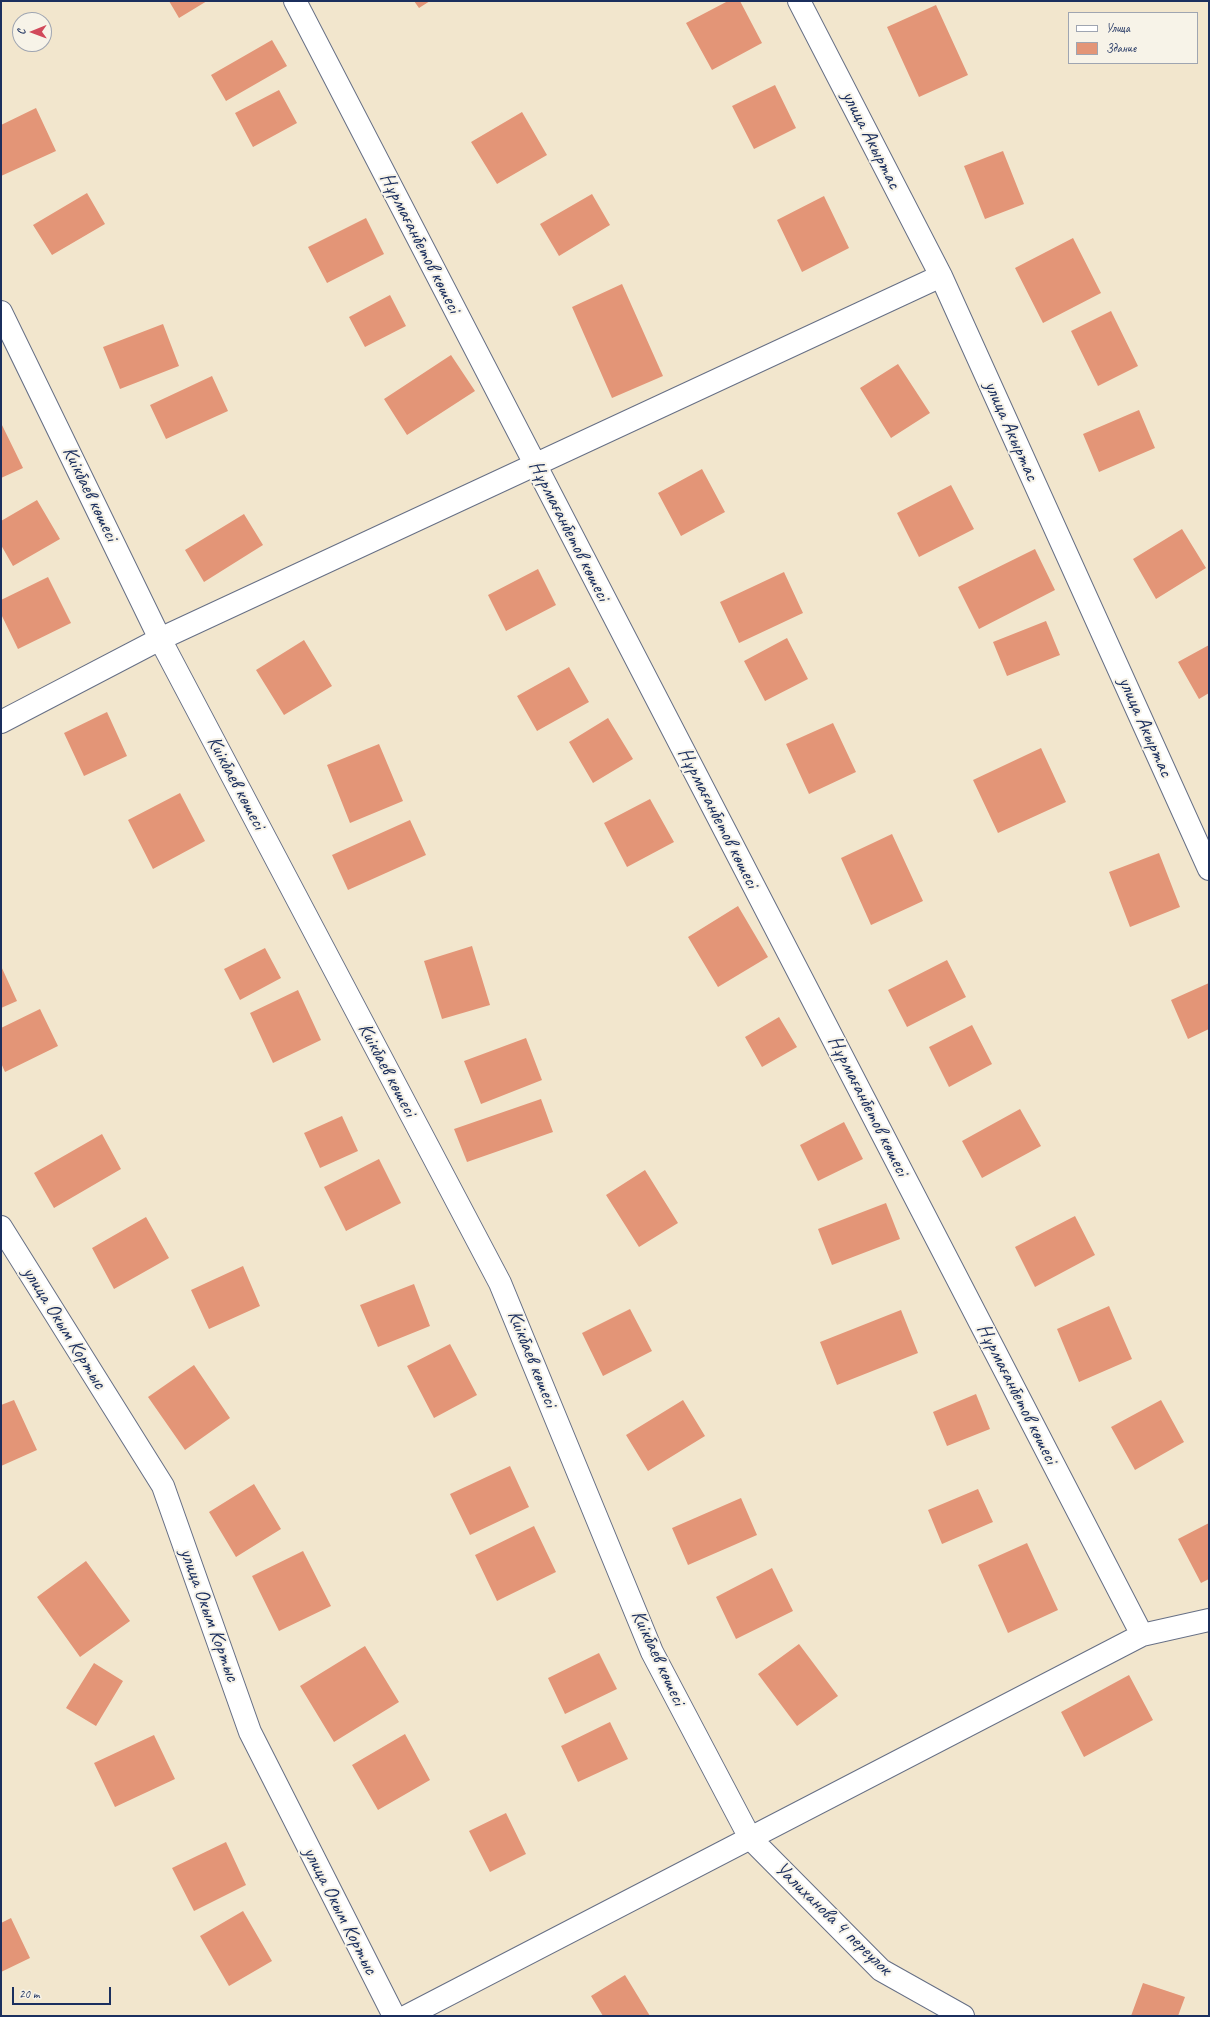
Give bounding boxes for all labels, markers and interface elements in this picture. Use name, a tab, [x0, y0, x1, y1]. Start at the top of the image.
north arrow	[12, 12, 52, 52]
legend	[1068, 12, 1198, 64]
text: Улица	[1106, 20, 1130, 36]
text: С	[14, 29, 28, 35]
text: Здание	[1106, 40, 1136, 56]
street label: улица Акыртас	[836, 87, 906, 193]
street label: Нұрмағанбетов көшесі	[374, 169, 466, 317]
street label: улица Акыртас	[978, 377, 1044, 485]
street label: Киікбаев көшесі	[57, 443, 123, 545]
street label: Нұрмағанбетов көшесі	[523, 457, 615, 605]
street label: улица Акыртас	[1112, 673, 1178, 781]
street label: Киікбаев көшесі	[201, 732, 271, 834]
street label: Нұрмағанбетов көшесі	[672, 744, 764, 892]
street label: Киікбаев көшесі	[352, 1019, 422, 1121]
street label: Нұрмағанбетов көшесі	[822, 1032, 914, 1180]
street label: улица Окым Кортыс	[17, 1262, 111, 1394]
street label: Киікбаев көшесі	[502, 1307, 562, 1411]
street label: Нұрмағанбетов көшесі	[971, 1320, 1063, 1468]
street label: улица Окым Кортыс	[174, 1545, 244, 1685]
street label: Киікбаев көшесі	[625, 1606, 691, 1710]
street label: улица Окым Кортыс	[298, 1843, 382, 1979]
street label: Уалиханова 4 переулок	[770, 1857, 896, 1981]
scale bar	[14, 1979, 113, 2005]
text: 20 m	[19, 1986, 39, 2002]

